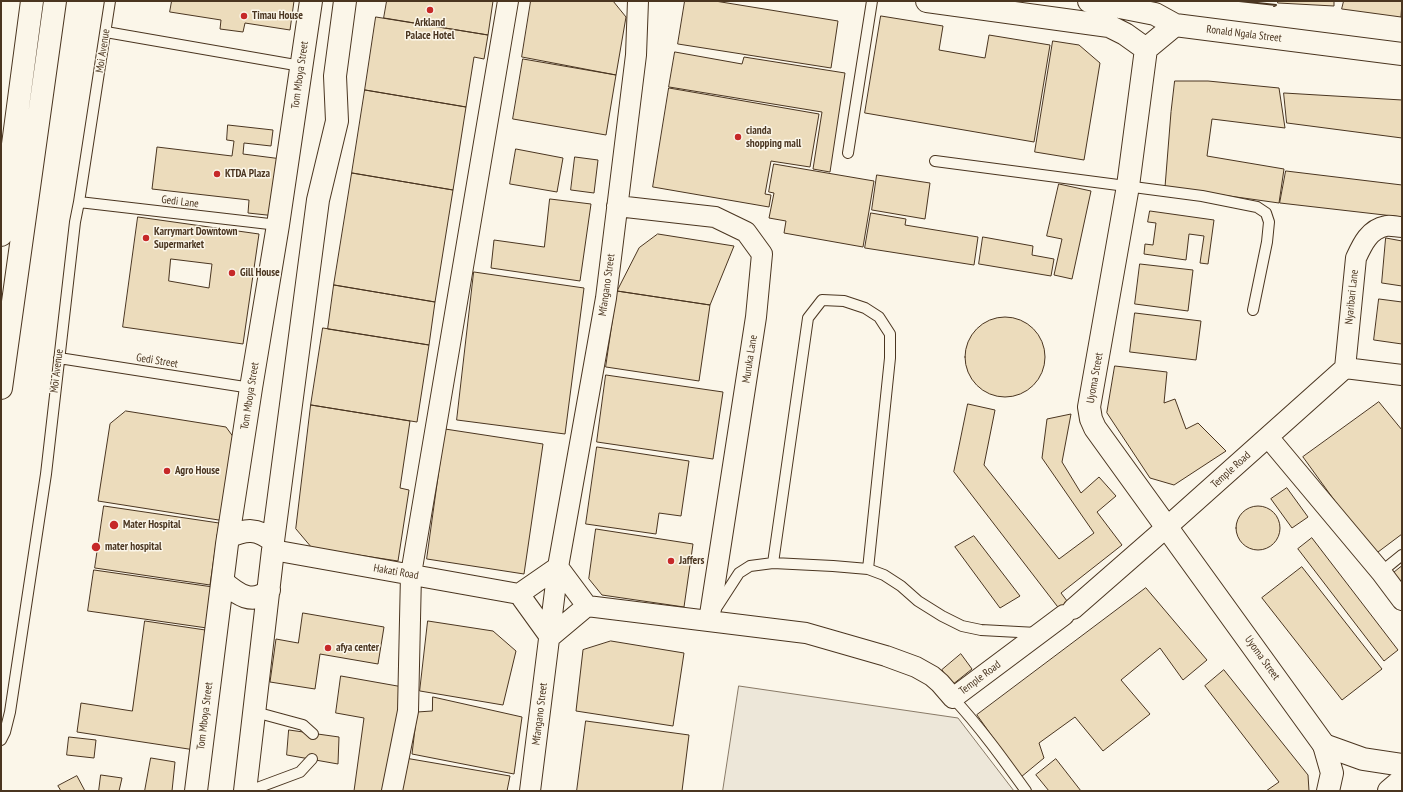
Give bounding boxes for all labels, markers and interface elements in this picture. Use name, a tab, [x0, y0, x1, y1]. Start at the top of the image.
marker: Arkland Palace Hotel	[425, 5, 435, 15]
place label: Timau House	[252, 9, 303, 23]
marker: Timau House	[239, 11, 249, 21]
place label: Arkland Palace Hotel	[406, 16, 454, 42]
street label: Ronald Ngala Street	[1206, 23, 1282, 45]
street label: Moi Avenue	[93, 28, 113, 74]
street label: Tom Mboya Street	[289, 40, 311, 110]
place label: cianda shopping mall	[746, 124, 801, 150]
marker: cianda shopping mall	[733, 132, 743, 142]
place label: KTDA Plaza	[225, 167, 270, 181]
marker: KTDA Plaza	[212, 169, 222, 179]
street label: Gedi Lane	[161, 193, 199, 211]
place label: Karrymart Downtown Supermarket	[154, 225, 237, 251]
marker: Karrymart Downtown Supermarket	[141, 233, 151, 243]
street label: Mfangano Street	[596, 253, 618, 317]
place label: Gill House	[240, 266, 280, 280]
marker: Gill House	[227, 268, 237, 278]
street label: Nyaribari Lane	[1343, 269, 1361, 325]
street label: Muruka Lane	[740, 334, 760, 384]
street label: Moi Avenue	[48, 348, 66, 394]
street label: Gedi Street	[135, 351, 179, 371]
street label: Uyoma Street	[1084, 352, 1106, 404]
street label: Tom Mboya Street	[238, 361, 262, 431]
street label: Temple Road	[1209, 449, 1253, 491]
place label: Agro House	[175, 464, 220, 478]
marker: Agro House	[162, 466, 172, 476]
place label: Mater Hospital	[123, 518, 181, 532]
marker: Mater Hospital	[108, 519, 120, 531]
place label: mater hospital	[105, 540, 162, 554]
marker: mater hospital	[90, 541, 102, 553]
place label: Jaffers	[679, 554, 704, 568]
marker: Jaffers	[666, 556, 676, 566]
street label: Hakati Road	[372, 562, 420, 582]
street label: Uyoma Street	[1242, 633, 1282, 683]
place label: afya center	[336, 641, 379, 655]
marker: afya center	[323, 643, 333, 653]
street label: Temple Road	[957, 658, 1003, 698]
street label: Tom Mboya Street	[194, 681, 216, 751]
street label: Mfangano Street	[530, 682, 550, 746]

